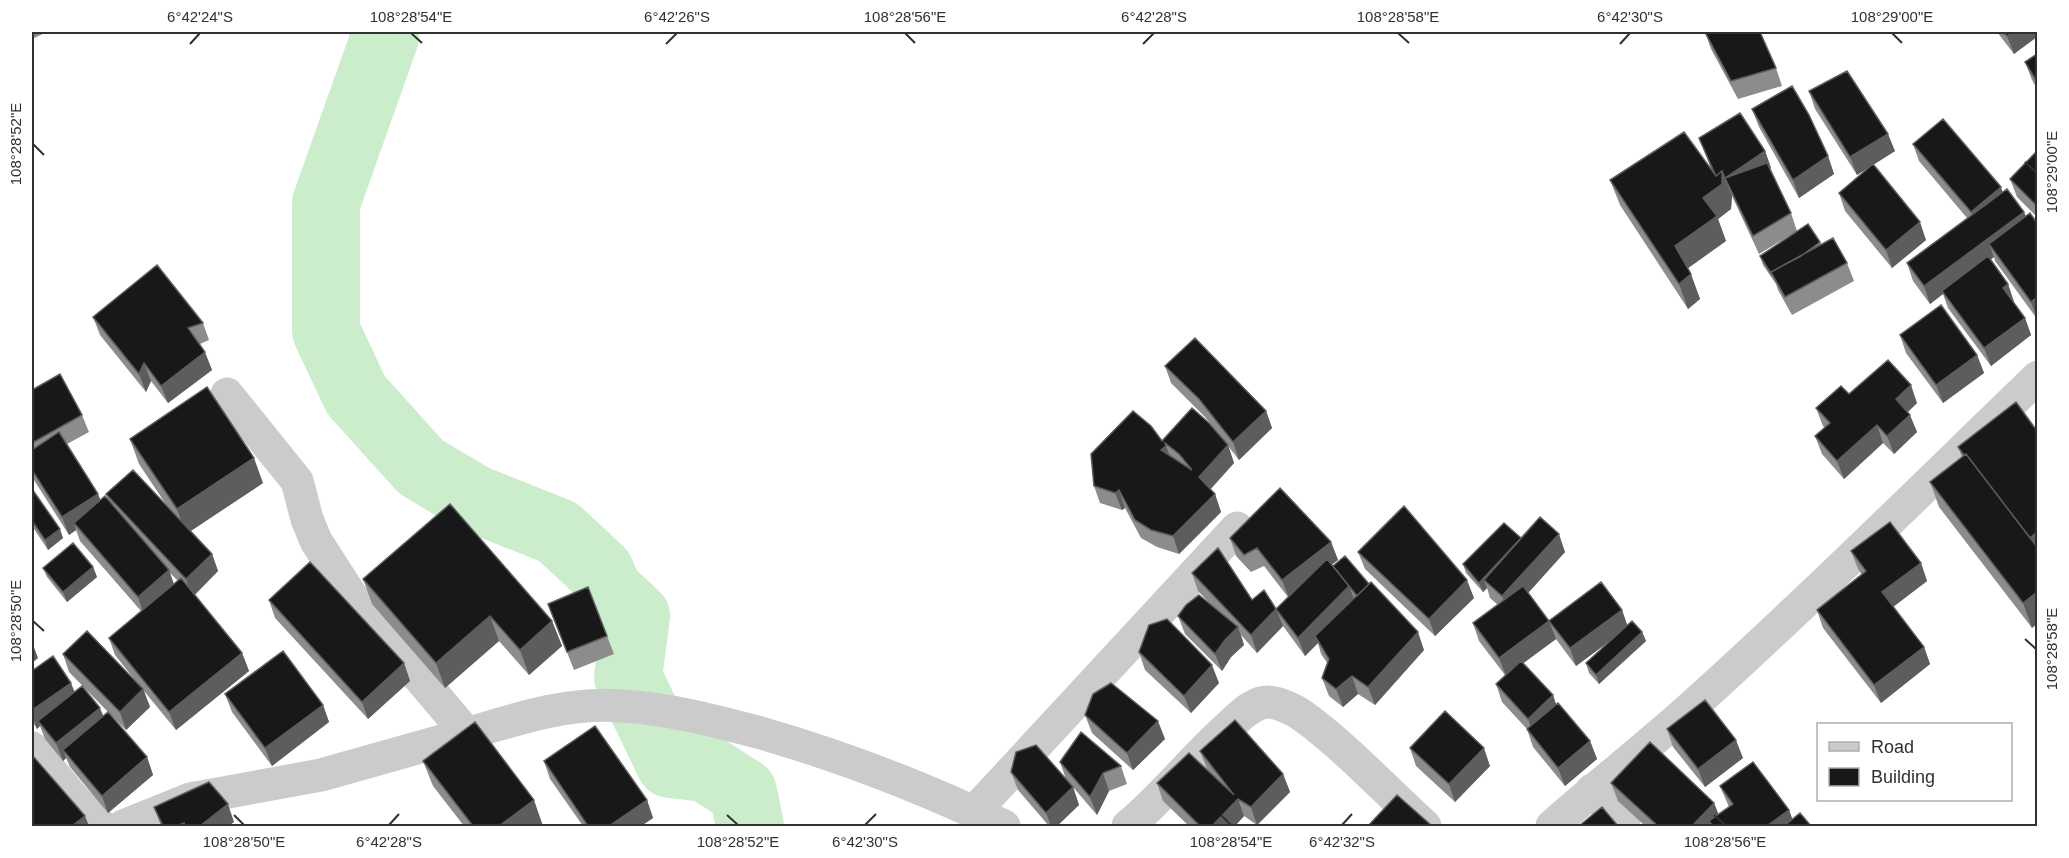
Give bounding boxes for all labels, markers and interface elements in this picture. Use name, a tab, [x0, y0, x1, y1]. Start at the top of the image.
text: 6°42'24"S	[167, 8, 233, 25]
text: 108°28'54"E	[370, 8, 452, 25]
text: 6°42'26"S	[644, 8, 710, 25]
text: 108°28'56"E	[864, 8, 946, 25]
text: 6°42'28"S	[1121, 8, 1187, 25]
text: 108°28'58"E	[1357, 8, 1439, 25]
text: 6°42'30"S	[1597, 8, 1663, 25]
text: 108°29'00"E	[1851, 8, 1933, 25]
text: 108°28'52"E	[7, 103, 24, 185]
text: 108°29'00"E	[2043, 131, 2060, 213]
text: 108°28'50"E	[7, 580, 24, 662]
text: 108°28'58"E	[2043, 608, 2060, 690]
legend	[1817, 723, 2012, 801]
text: Road	[1871, 737, 1914, 757]
text: Building	[1871, 767, 1935, 787]
text: 108°28'50"E	[203, 833, 285, 850]
text: 6°42'28"S	[356, 833, 422, 850]
text: 108°28'52"E	[697, 833, 779, 850]
text: 6°42'30"S	[832, 833, 898, 850]
text: 108°28'54"E	[1190, 833, 1272, 850]
text: 6°42'32"S	[1309, 833, 1375, 850]
text: 108°28'56"E	[1684, 833, 1766, 850]

